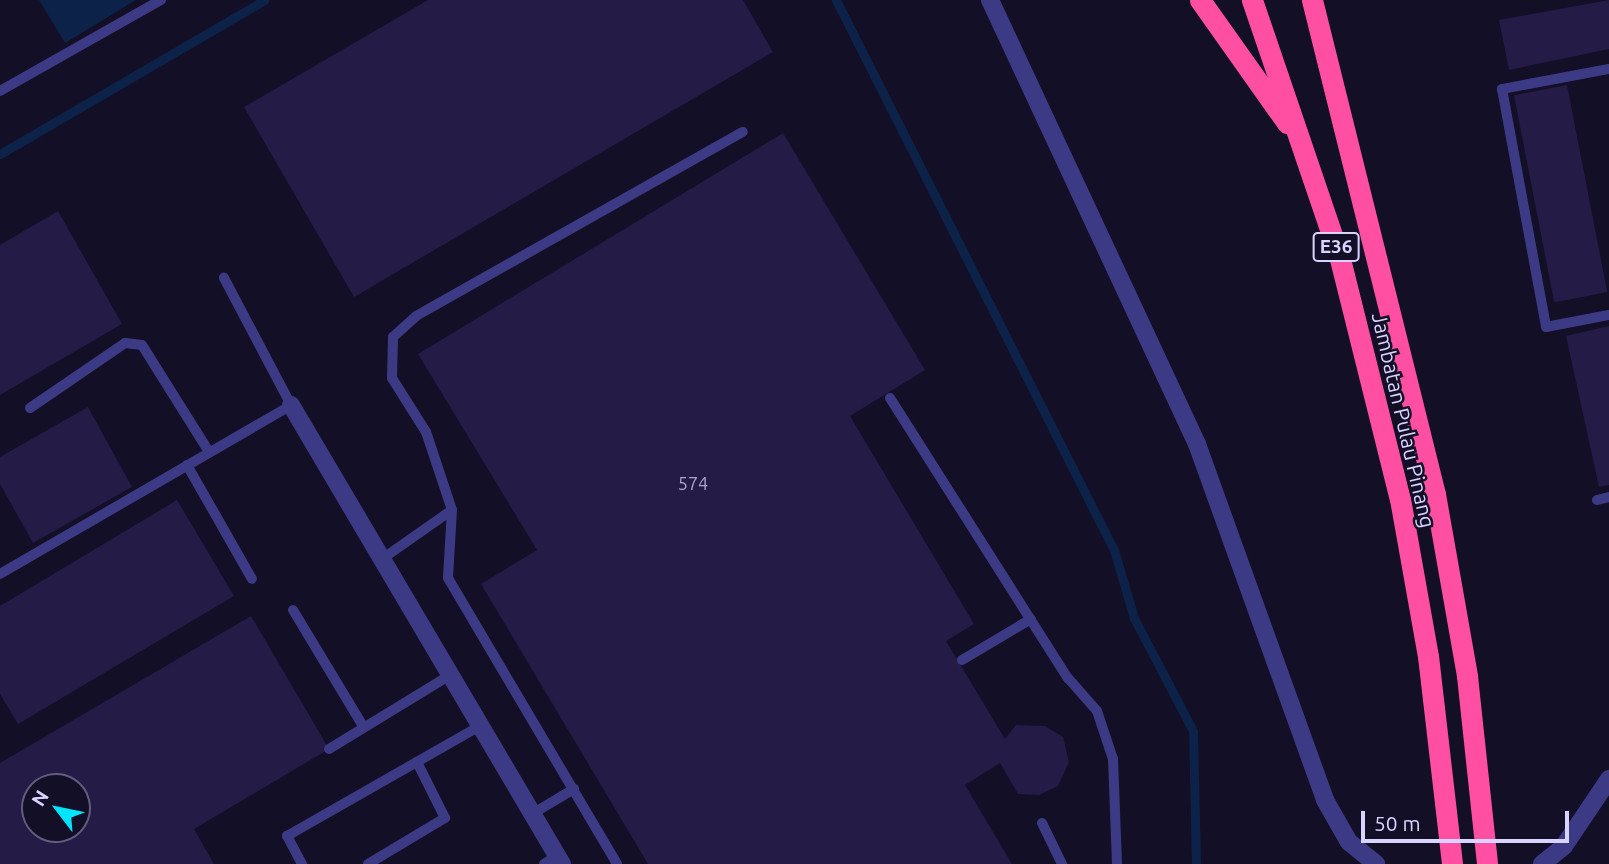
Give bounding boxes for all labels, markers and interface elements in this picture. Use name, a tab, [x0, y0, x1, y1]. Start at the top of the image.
road number: E36	[1312, 232, 1360, 262]
street label: Jambatan Pulau Pinang	[1367, 310, 1441, 530]
house number: 574	[678, 472, 708, 494]
north arrow	[21, 773, 91, 843]
text: N	[27, 786, 53, 810]
scale bar	[1364, 798, 1572, 842]
text: 50 m	[1374, 811, 1421, 835]

